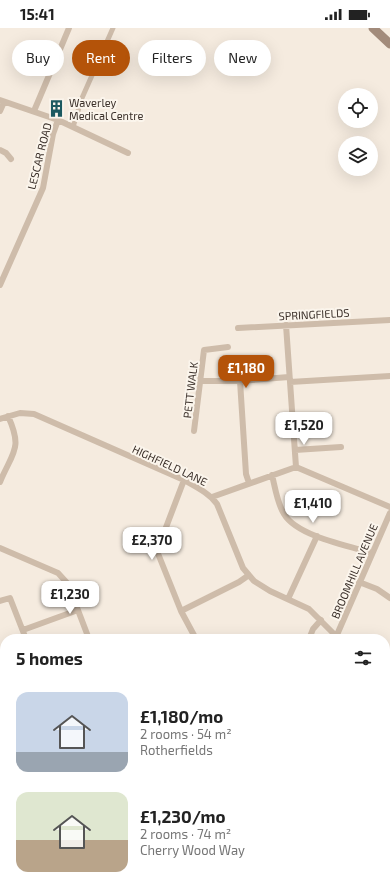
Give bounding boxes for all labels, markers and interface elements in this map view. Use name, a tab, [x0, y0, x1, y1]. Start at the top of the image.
text: 15:41	[20, 5, 55, 23]
chip: Buy	[12, 40, 64, 76]
chip: Rent	[72, 40, 130, 76]
chip: Filters	[138, 40, 206, 76]
chip: New	[214, 40, 271, 76]
map controls	[338, 88, 378, 176]
button: locate	[338, 88, 378, 128]
place label: Waverley Medical Centre	[69, 96, 143, 122]
building icon: Waverley Medical Centre	[46, 98, 66, 118]
street label: LESCAR ROAD	[24, 121, 54, 191]
button: layers	[338, 136, 378, 176]
street label: SPRINGFIELDS	[278, 306, 350, 322]
pin: £1,180	[213, 355, 279, 389]
text: £1,180	[227, 360, 265, 376]
street label: PETT WALK	[180, 361, 200, 419]
pin: £1,520	[271, 412, 337, 446]
text: £1,520	[284, 417, 324, 433]
street label: HIGHFIELD LANE	[130, 442, 210, 488]
pin: £1,410	[280, 490, 346, 524]
text: £1,410	[294, 495, 332, 511]
street label: BROOMHILL AVENUE	[328, 522, 380, 620]
pin: £2,370	[119, 527, 185, 561]
text: £2,370	[132, 532, 172, 548]
pin: £1,230	[37, 581, 103, 615]
text: £1,230	[50, 586, 90, 602]
icon: filters	[352, 647, 374, 669]
text: 5 homes	[16, 648, 83, 668]
text: £1,180/mo	[140, 706, 223, 726]
icon: home	[48, 708, 96, 756]
text: 2 rooms · 54 m²	[140, 726, 232, 742]
text: Rotherfields	[140, 742, 213, 758]
text: £1,230/mo	[140, 806, 226, 826]
icon: home	[48, 808, 96, 856]
text: 2 rooms · 74 m²	[140, 826, 231, 842]
text: Cherry Wood Way	[140, 842, 245, 858]

